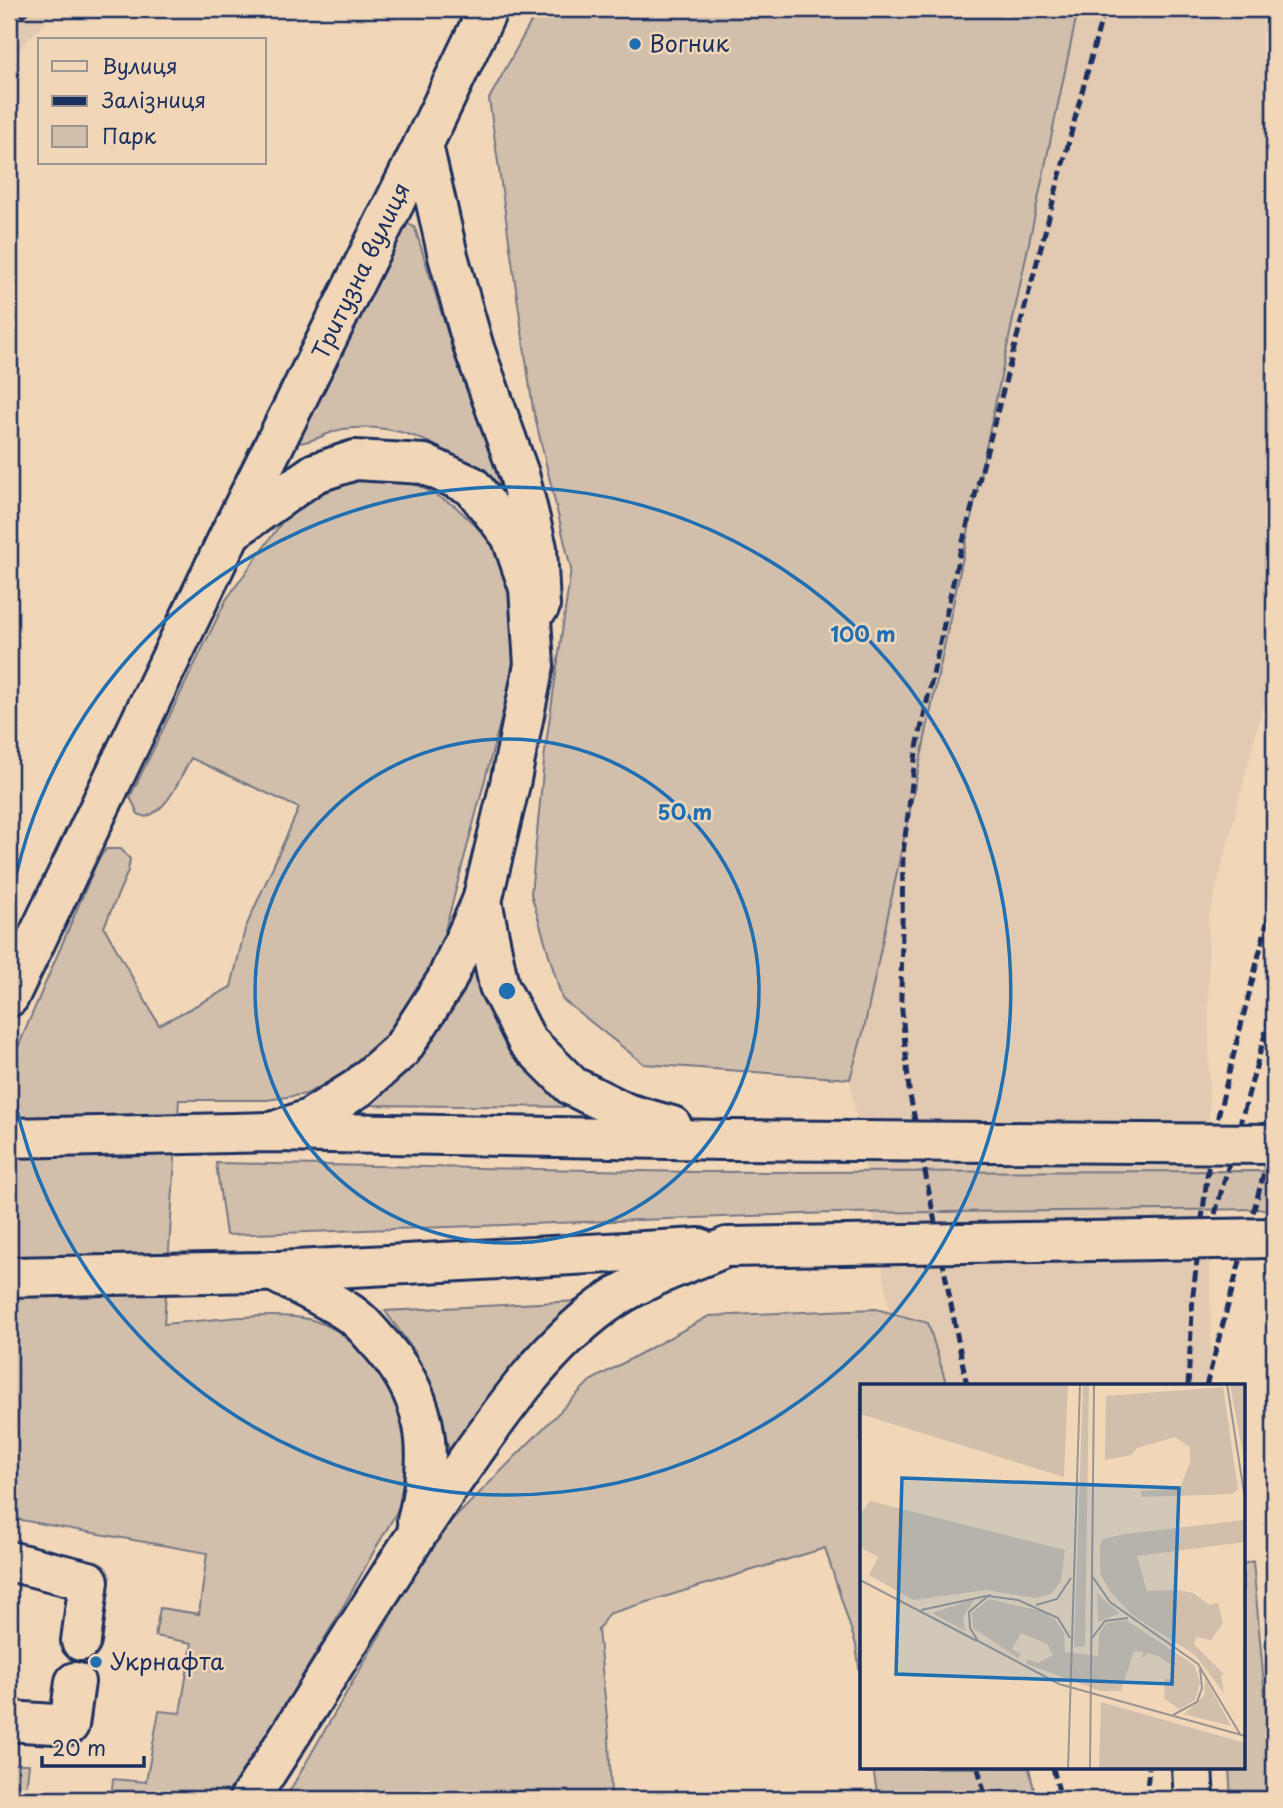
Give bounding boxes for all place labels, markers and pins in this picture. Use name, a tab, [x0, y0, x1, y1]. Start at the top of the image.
place label: Вогник	[649, 25, 729, 60]
marker: Вогник	[627, 36, 643, 52]
centre of rings	[495, 979, 519, 1003]
place label: Укрнафта	[110, 1643, 224, 1678]
marker: Укрнафта	[88, 1654, 104, 1670]

